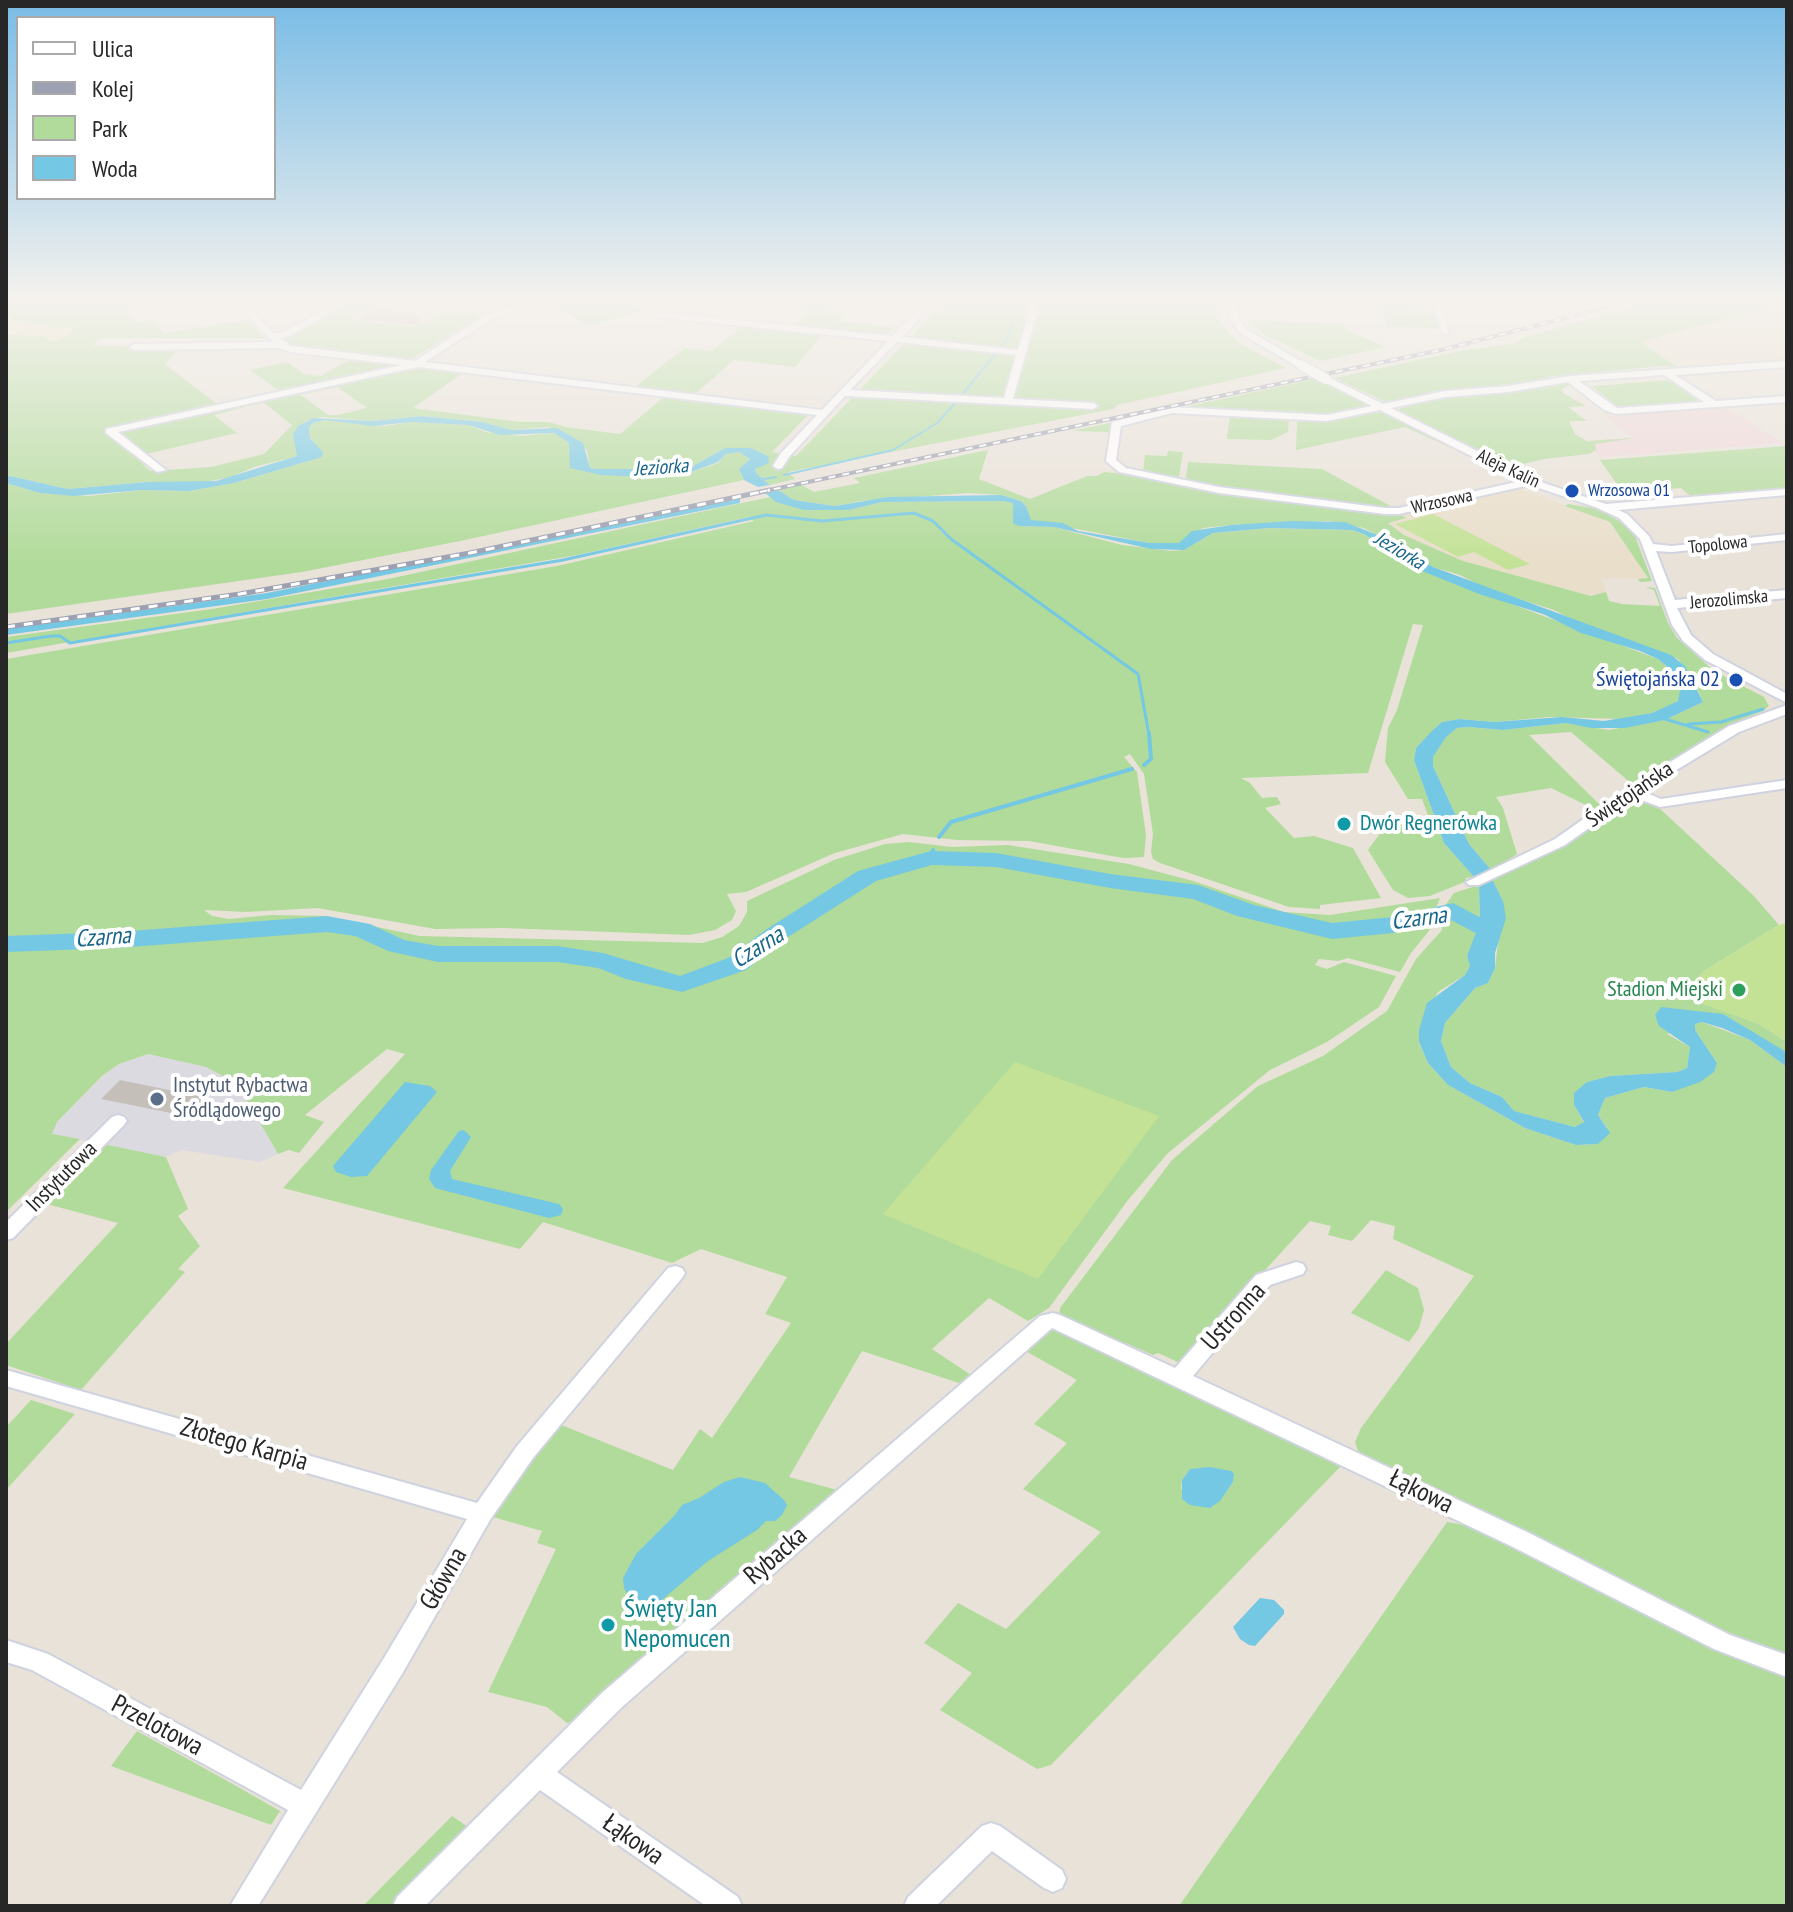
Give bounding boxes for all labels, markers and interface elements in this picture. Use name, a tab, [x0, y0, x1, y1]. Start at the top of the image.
legend	[16, 16, 276, 200]
text: Ulica	[92, 33, 133, 64]
text: Kolej	[92, 73, 134, 104]
text: Park	[92, 113, 128, 144]
text: Woda	[92, 153, 138, 184]
street label: Aleja Kalin	[1473, 445, 1543, 493]
water label: Jeziorka	[633, 454, 689, 482]
place label: Wrzosowa 01	[1588, 480, 1670, 502]
marker: Wrzosowa 01	[1563, 482, 1581, 500]
street label: Wrzosowa	[1409, 485, 1475, 519]
water label: Jeziorka	[1370, 527, 1428, 575]
street label: Topolowa	[1687, 531, 1749, 559]
street label: Jerozolimska	[1689, 586, 1769, 614]
place label: Świętojańska 02	[1596, 667, 1720, 693]
marker: Świętojańska 02	[1727, 671, 1745, 689]
street label: Świętojańska	[1581, 756, 1679, 834]
place label: Dwór Regnerówka	[1360, 811, 1497, 837]
marker: Dwór Regnerówka	[1335, 815, 1353, 833]
water label: Czarna	[1390, 901, 1448, 937]
water label: Czarna	[727, 921, 789, 975]
water label: Czarna	[74, 922, 132, 954]
place label: Stadion Miejski	[1607, 977, 1723, 1003]
marker: Stadion Miejski	[1730, 981, 1748, 999]
place label: Instytut Rybactwa Śródlądowego	[173, 1073, 308, 1124]
marker: Instytut Rybactwa Śródlądowego	[148, 1090, 166, 1108]
street label: Instytutowa	[21, 1136, 103, 1218]
street label: Ustronna	[1195, 1276, 1273, 1358]
street label: Złotego Karpia	[177, 1412, 311, 1478]
street label: Łąkowa	[1384, 1463, 1458, 1521]
street label: Rybacka	[738, 1520, 814, 1592]
street label: Główna	[414, 1542, 474, 1616]
place label: Święty Jan Nepomucen	[624, 1594, 730, 1656]
marker: Święty Jan Nepomucen	[599, 1616, 617, 1634]
street label: Przelotowa	[106, 1689, 208, 1763]
street label: Łąkowa	[596, 1808, 670, 1872]

